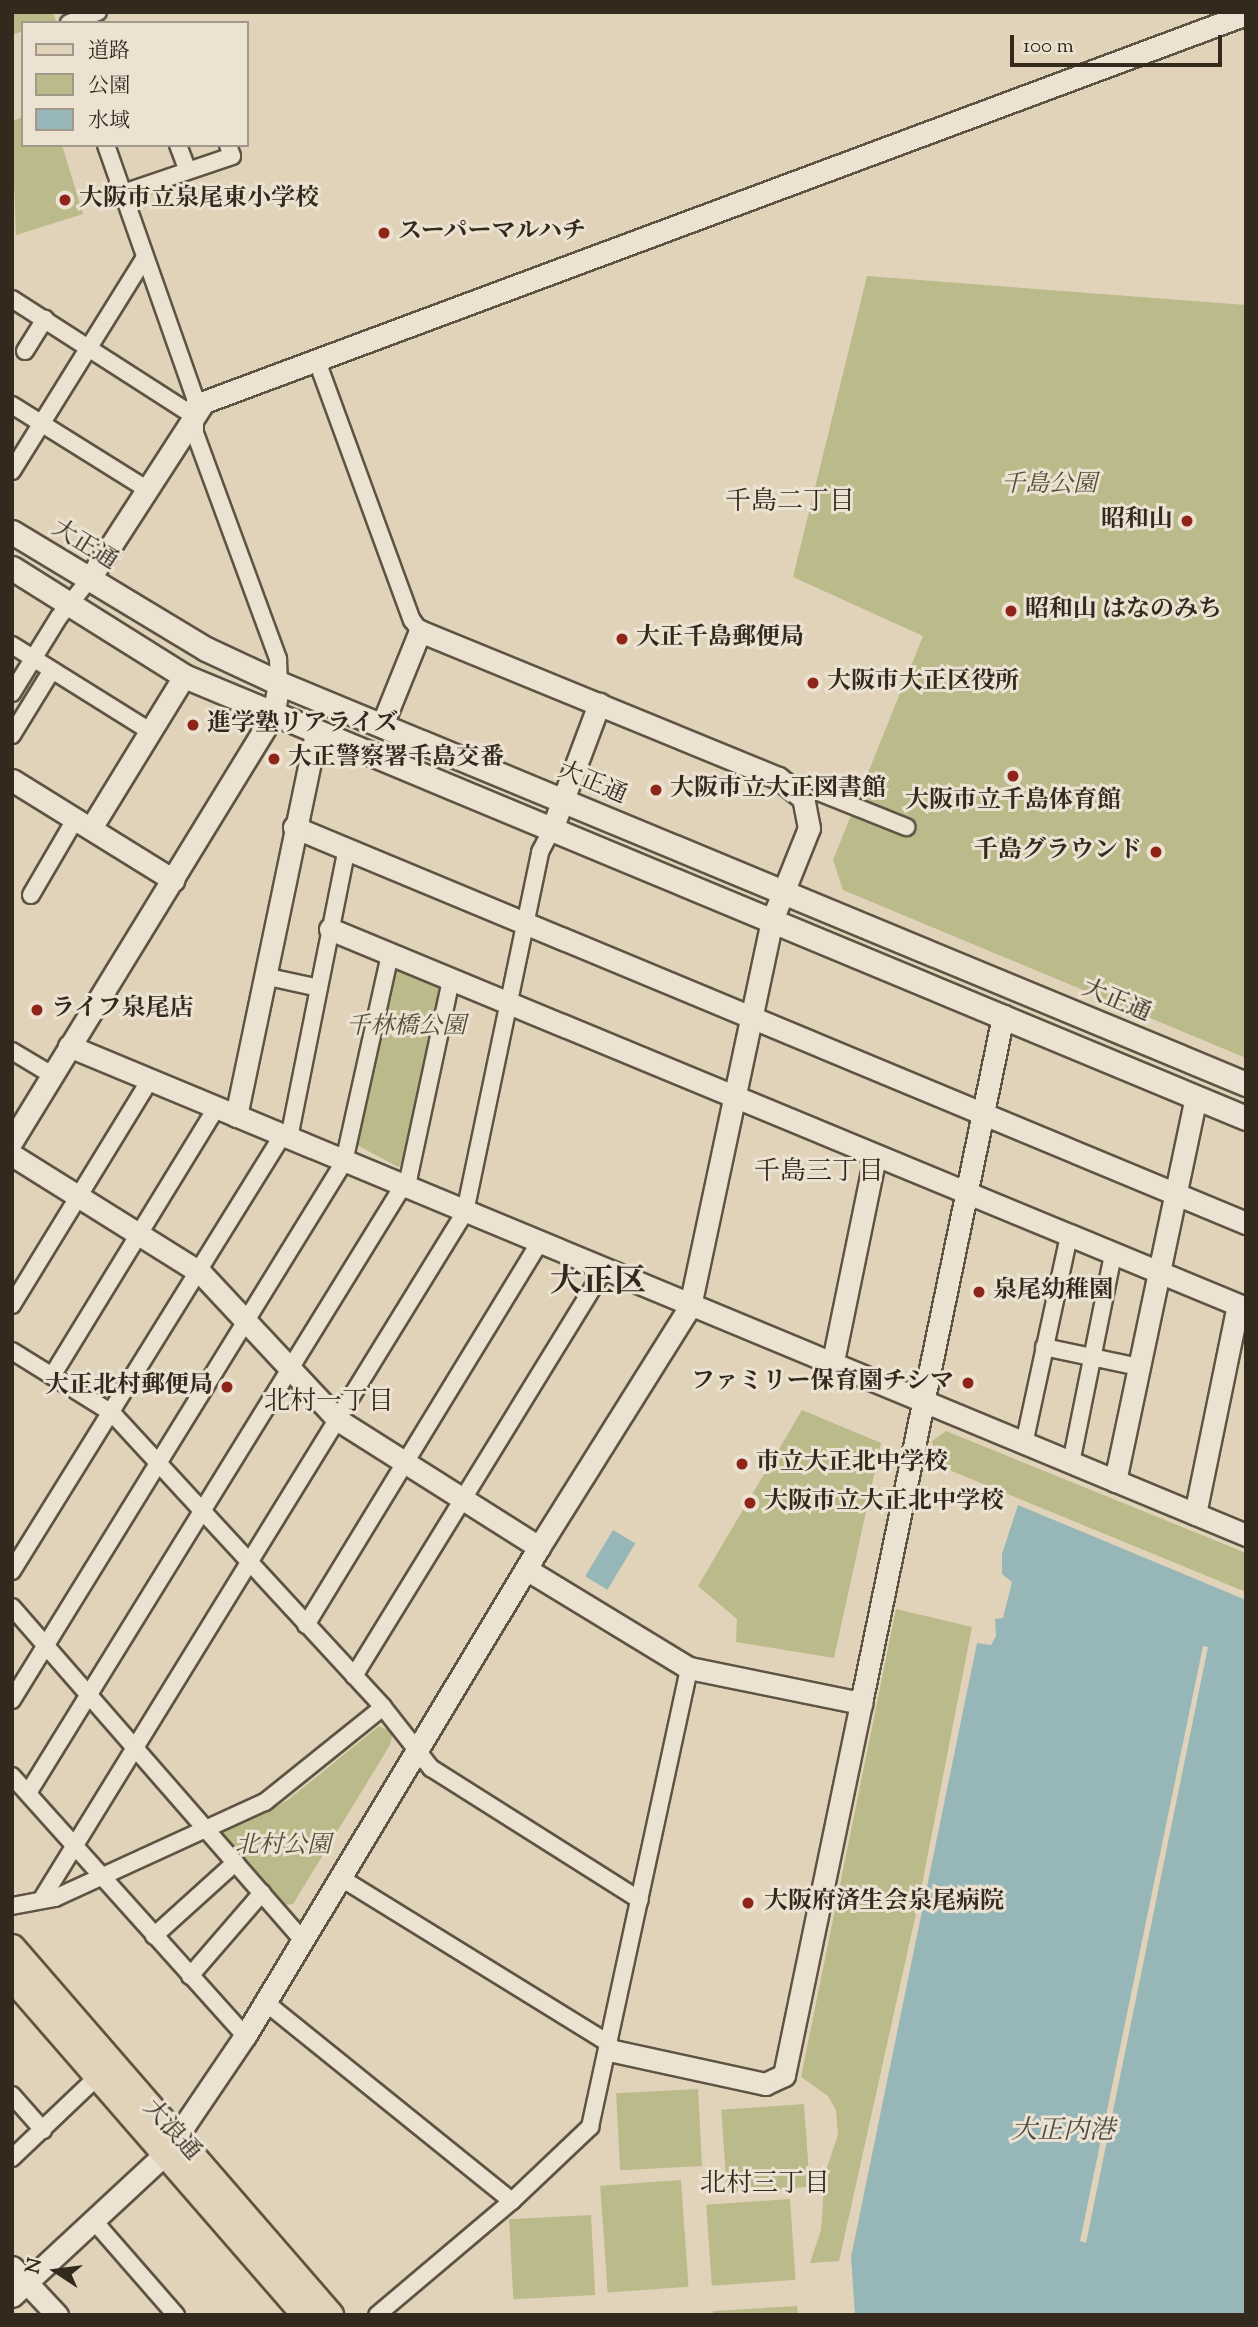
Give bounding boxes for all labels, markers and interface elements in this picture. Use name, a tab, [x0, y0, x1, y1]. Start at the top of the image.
legend	[21, 21, 248, 147]
scale bar	[1013, 21, 1225, 65]
text: 100 m	[1023, 32, 1074, 62]
text: 道路	[88, 37, 130, 67]
text: 公園	[88, 72, 130, 102]
text: 水域	[88, 107, 130, 137]
place label: 大阪市立泉尾東小学校	[79, 186, 319, 214]
marker: 大阪市立泉尾東小学校	[57, 192, 73, 208]
place label: スーパーマルハチ	[398, 219, 589, 247]
marker: スーパーマルハチ	[376, 225, 392, 241]
park label: 千島公園	[1001, 472, 1097, 500]
district label: 千島二丁目	[725, 487, 855, 519]
place label: 昭和山	[1101, 507, 1173, 535]
marker: 昭和山	[1179, 513, 1195, 529]
street label: 大正通	[46, 515, 122, 577]
place label: 昭和山 はなのみち	[1025, 597, 1222, 625]
marker: 昭和山 はなのみち	[1003, 603, 1019, 619]
place label: 大正千島郵便局	[636, 625, 804, 653]
marker: 大正千島郵便局	[614, 631, 630, 647]
place label: 大阪市大正区役所	[827, 669, 1019, 697]
marker: 大阪市大正区役所	[805, 675, 821, 691]
place label: 進学塾リアライズ	[207, 711, 399, 739]
marker: 進学塾リアライズ	[185, 717, 201, 733]
place label: 大正警察署千島交番	[288, 745, 504, 773]
marker: 大正警察署千島交番	[266, 751, 282, 767]
street label: 大正通	[553, 757, 631, 811]
marker: 大阪市立千島体育館	[1005, 768, 1021, 784]
place label: 大阪市立大正図書館	[670, 776, 886, 804]
marker: 大阪市立大正図書館	[648, 782, 664, 798]
place label: 大阪市立千島体育館	[905, 788, 1121, 816]
place label: 千島グラウンド	[974, 838, 1142, 866]
marker: 千島グラウンド	[1148, 844, 1164, 860]
street label: 大正通	[1077, 975, 1155, 1029]
place label: ライフ泉尾店	[51, 996, 195, 1024]
marker: ライフ泉尾店	[29, 1002, 45, 1018]
park label: 千林橋公園	[346, 1014, 466, 1042]
district label: 千島三丁目	[754, 1157, 884, 1189]
district label: 大正区	[550, 1264, 646, 1302]
place label: 泉尾幼稚園	[993, 1278, 1113, 1306]
marker: 泉尾幼稚園	[971, 1284, 987, 1300]
place label: ファミリー保育園チシマ	[690, 1369, 954, 1397]
place label: 大正北村郵便局	[45, 1373, 213, 1401]
marker: ファミリー保育園チシマ	[960, 1375, 976, 1391]
marker: 大正北村郵便局	[219, 1379, 235, 1395]
district label: 北村一丁目	[264, 1387, 394, 1419]
place label: 市立大正北中学校	[756, 1450, 948, 1478]
marker: 市立大正北中学校	[734, 1456, 750, 1472]
place label: 大阪市立大正北中学校	[764, 1489, 1004, 1517]
marker: 大阪市立大正北中学校	[742, 1495, 758, 1511]
park label: 北村公園	[235, 1833, 331, 1861]
place label: 大阪府済生会泉尾病院	[764, 1889, 1004, 1917]
marker: 大阪府済生会泉尾病院	[738, 1893, 758, 1913]
street label: 大浪通	[136, 2095, 206, 2167]
water label: 大正内港	[1011, 2116, 1115, 2148]
district label: 北村三丁目	[700, 2169, 830, 2201]
north arrow	[21, 2236, 91, 2306]
text: N	[20, 2256, 50, 2277]

